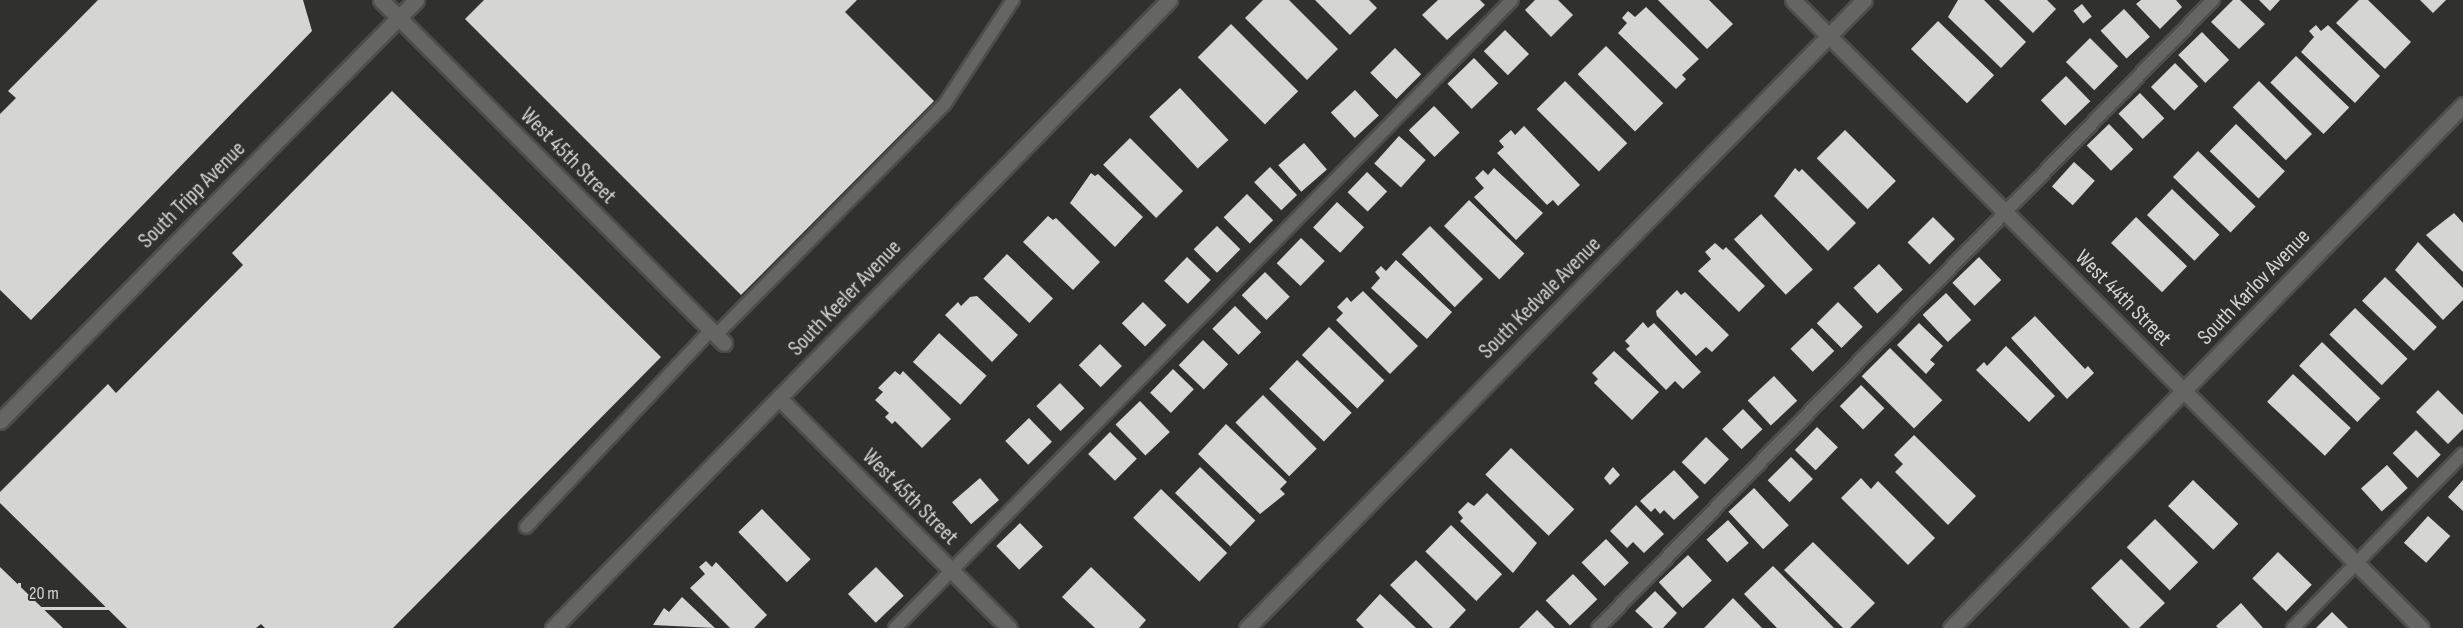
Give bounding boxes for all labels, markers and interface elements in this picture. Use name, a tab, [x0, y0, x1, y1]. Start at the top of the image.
street label: West 45th Street	[514, 102, 622, 210]
street label: South Tripp Avenue	[133, 136, 251, 254]
street label: South Karlov Avenue	[2192, 224, 2316, 350]
street label: South Kedvale Avenue	[1473, 231, 1607, 365]
street label: South Keeler Avenue	[783, 234, 907, 362]
street label: West 44th Street	[2069, 244, 2177, 352]
street label: West 45th Street	[856, 443, 964, 551]
scale bar	[21, 571, 120, 609]
text: 20 m	[29, 583, 59, 604]

